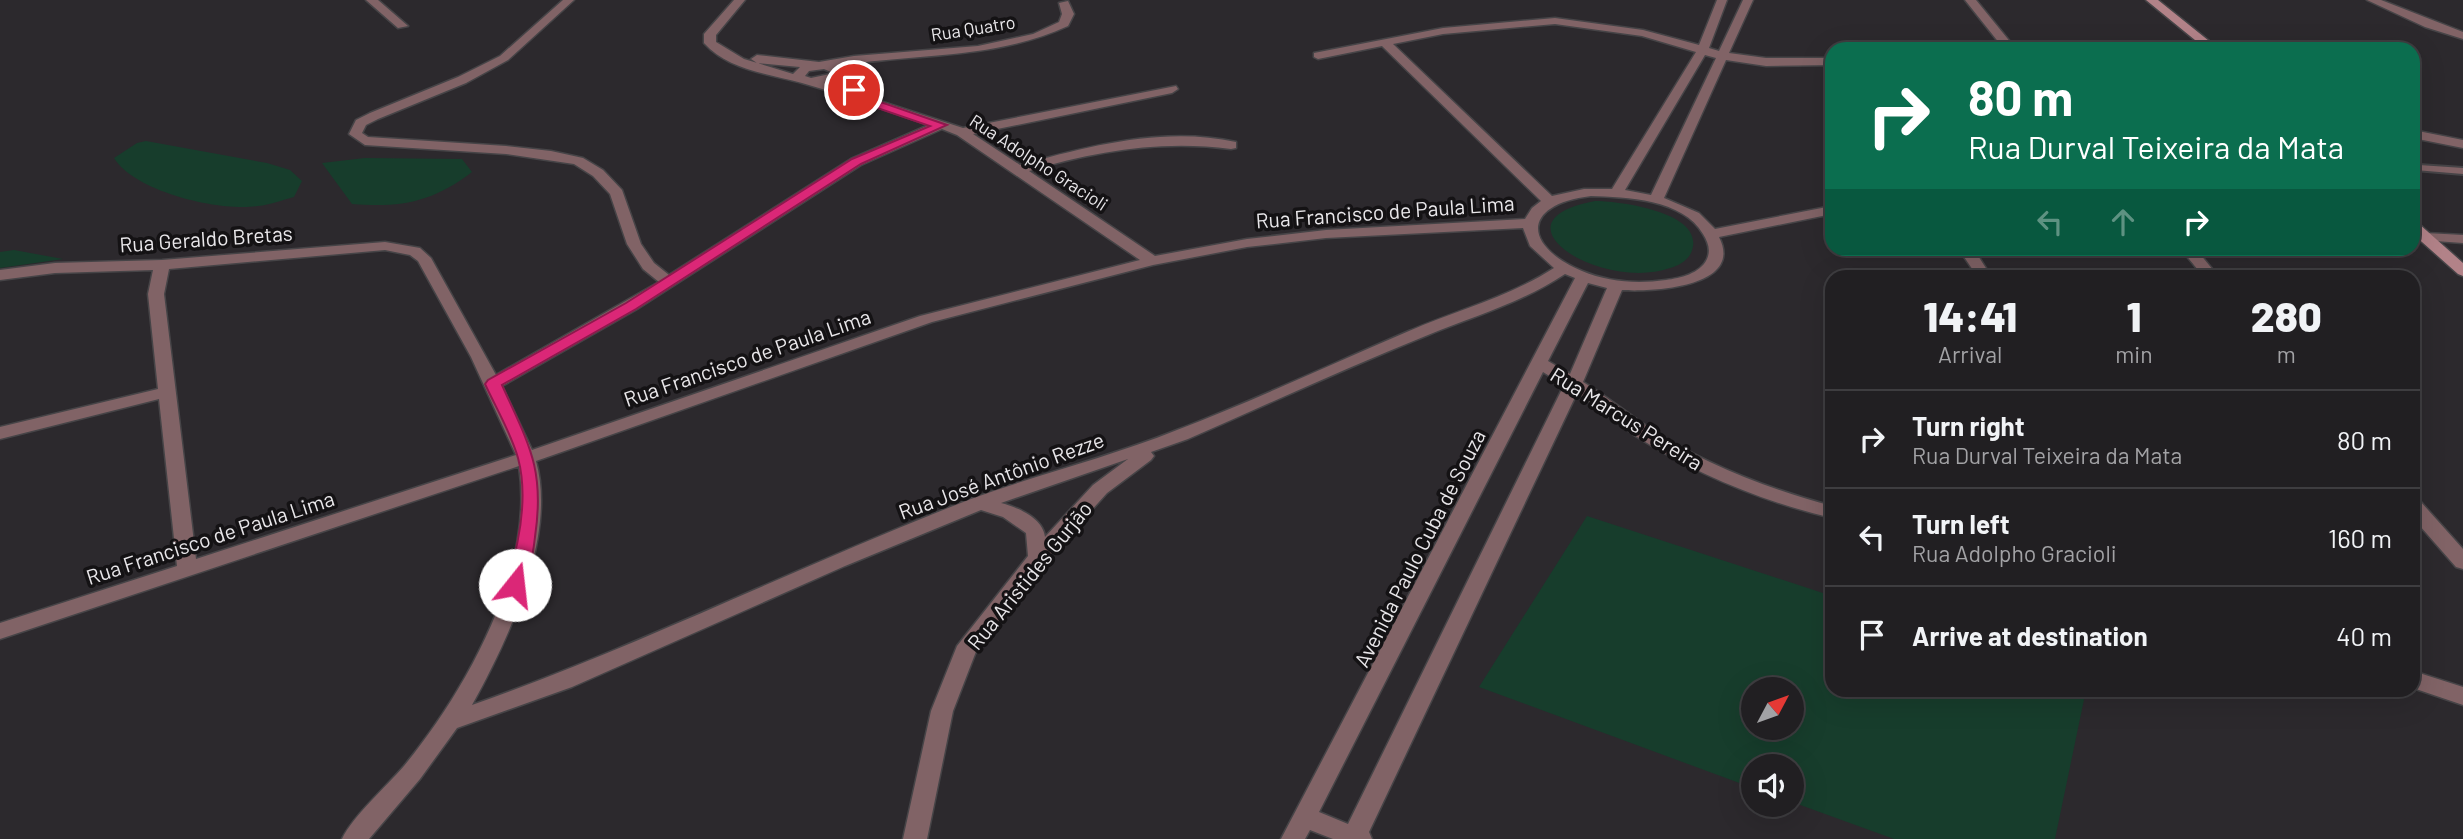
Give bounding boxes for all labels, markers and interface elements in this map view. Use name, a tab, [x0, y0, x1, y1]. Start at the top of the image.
street label: Rua Quatro	[929, 10, 1017, 46]
pin	[824, 60, 884, 120]
text: 80 m	[1968, 67, 2073, 126]
icon: right	[1853, 70, 1944, 161]
icon: arrive	[835, 71, 873, 109]
street label: Rua Adolpho Gracioli	[966, 109, 1112, 215]
text: Rua Durval Teixeira da Mata	[1968, 127, 2344, 165]
street label: Rua Francisco de Paula Lima	[1255, 189, 1515, 233]
icon: left	[2031, 203, 2069, 241]
icon: ahead	[2104, 203, 2142, 241]
icon: right	[2177, 203, 2215, 241]
street label: Rua Geraldo Bretas	[119, 219, 293, 257]
text: 14:41	[1923, 290, 2017, 340]
text: 1	[2126, 290, 2141, 340]
text: 280	[2251, 290, 2322, 340]
street label: Rua Francisco de Paula Lima	[620, 303, 874, 411]
text: Arrival	[1938, 340, 2002, 368]
text: min	[2115, 340, 2153, 368]
text: m	[2277, 340, 2296, 368]
street label: Rua Marcus Pereira	[1546, 361, 1708, 475]
text: Turn right	[1912, 410, 2025, 441]
icon: right	[1853, 420, 1891, 458]
text: 80 m	[2337, 424, 2392, 455]
street label: Avenida Paulo Cuba de Souza	[1348, 425, 1490, 671]
street label: Rua José Antônio Rezze	[895, 426, 1107, 524]
text: Rua Durval Teixeira da Mata	[1912, 441, 2182, 469]
street label: Rua Francisco de Paula Lima	[83, 485, 337, 589]
street label: Rua Aristides Gurjão	[962, 496, 1096, 654]
text: Turn left	[1912, 508, 2010, 539]
icon: left	[1853, 518, 1891, 556]
text: 160 m	[2328, 522, 2392, 553]
text: Rua Adolpho Gracioli	[1912, 539, 2117, 567]
position arrow	[478, 548, 552, 622]
icon: arrive	[1853, 616, 1891, 654]
text: Arrive at destination	[1912, 620, 2148, 651]
text: 40 m	[2336, 620, 2392, 651]
north arrow	[1741, 677, 1804, 740]
map controls	[1741, 677, 1804, 817]
button: sound	[1741, 754, 1804, 817]

